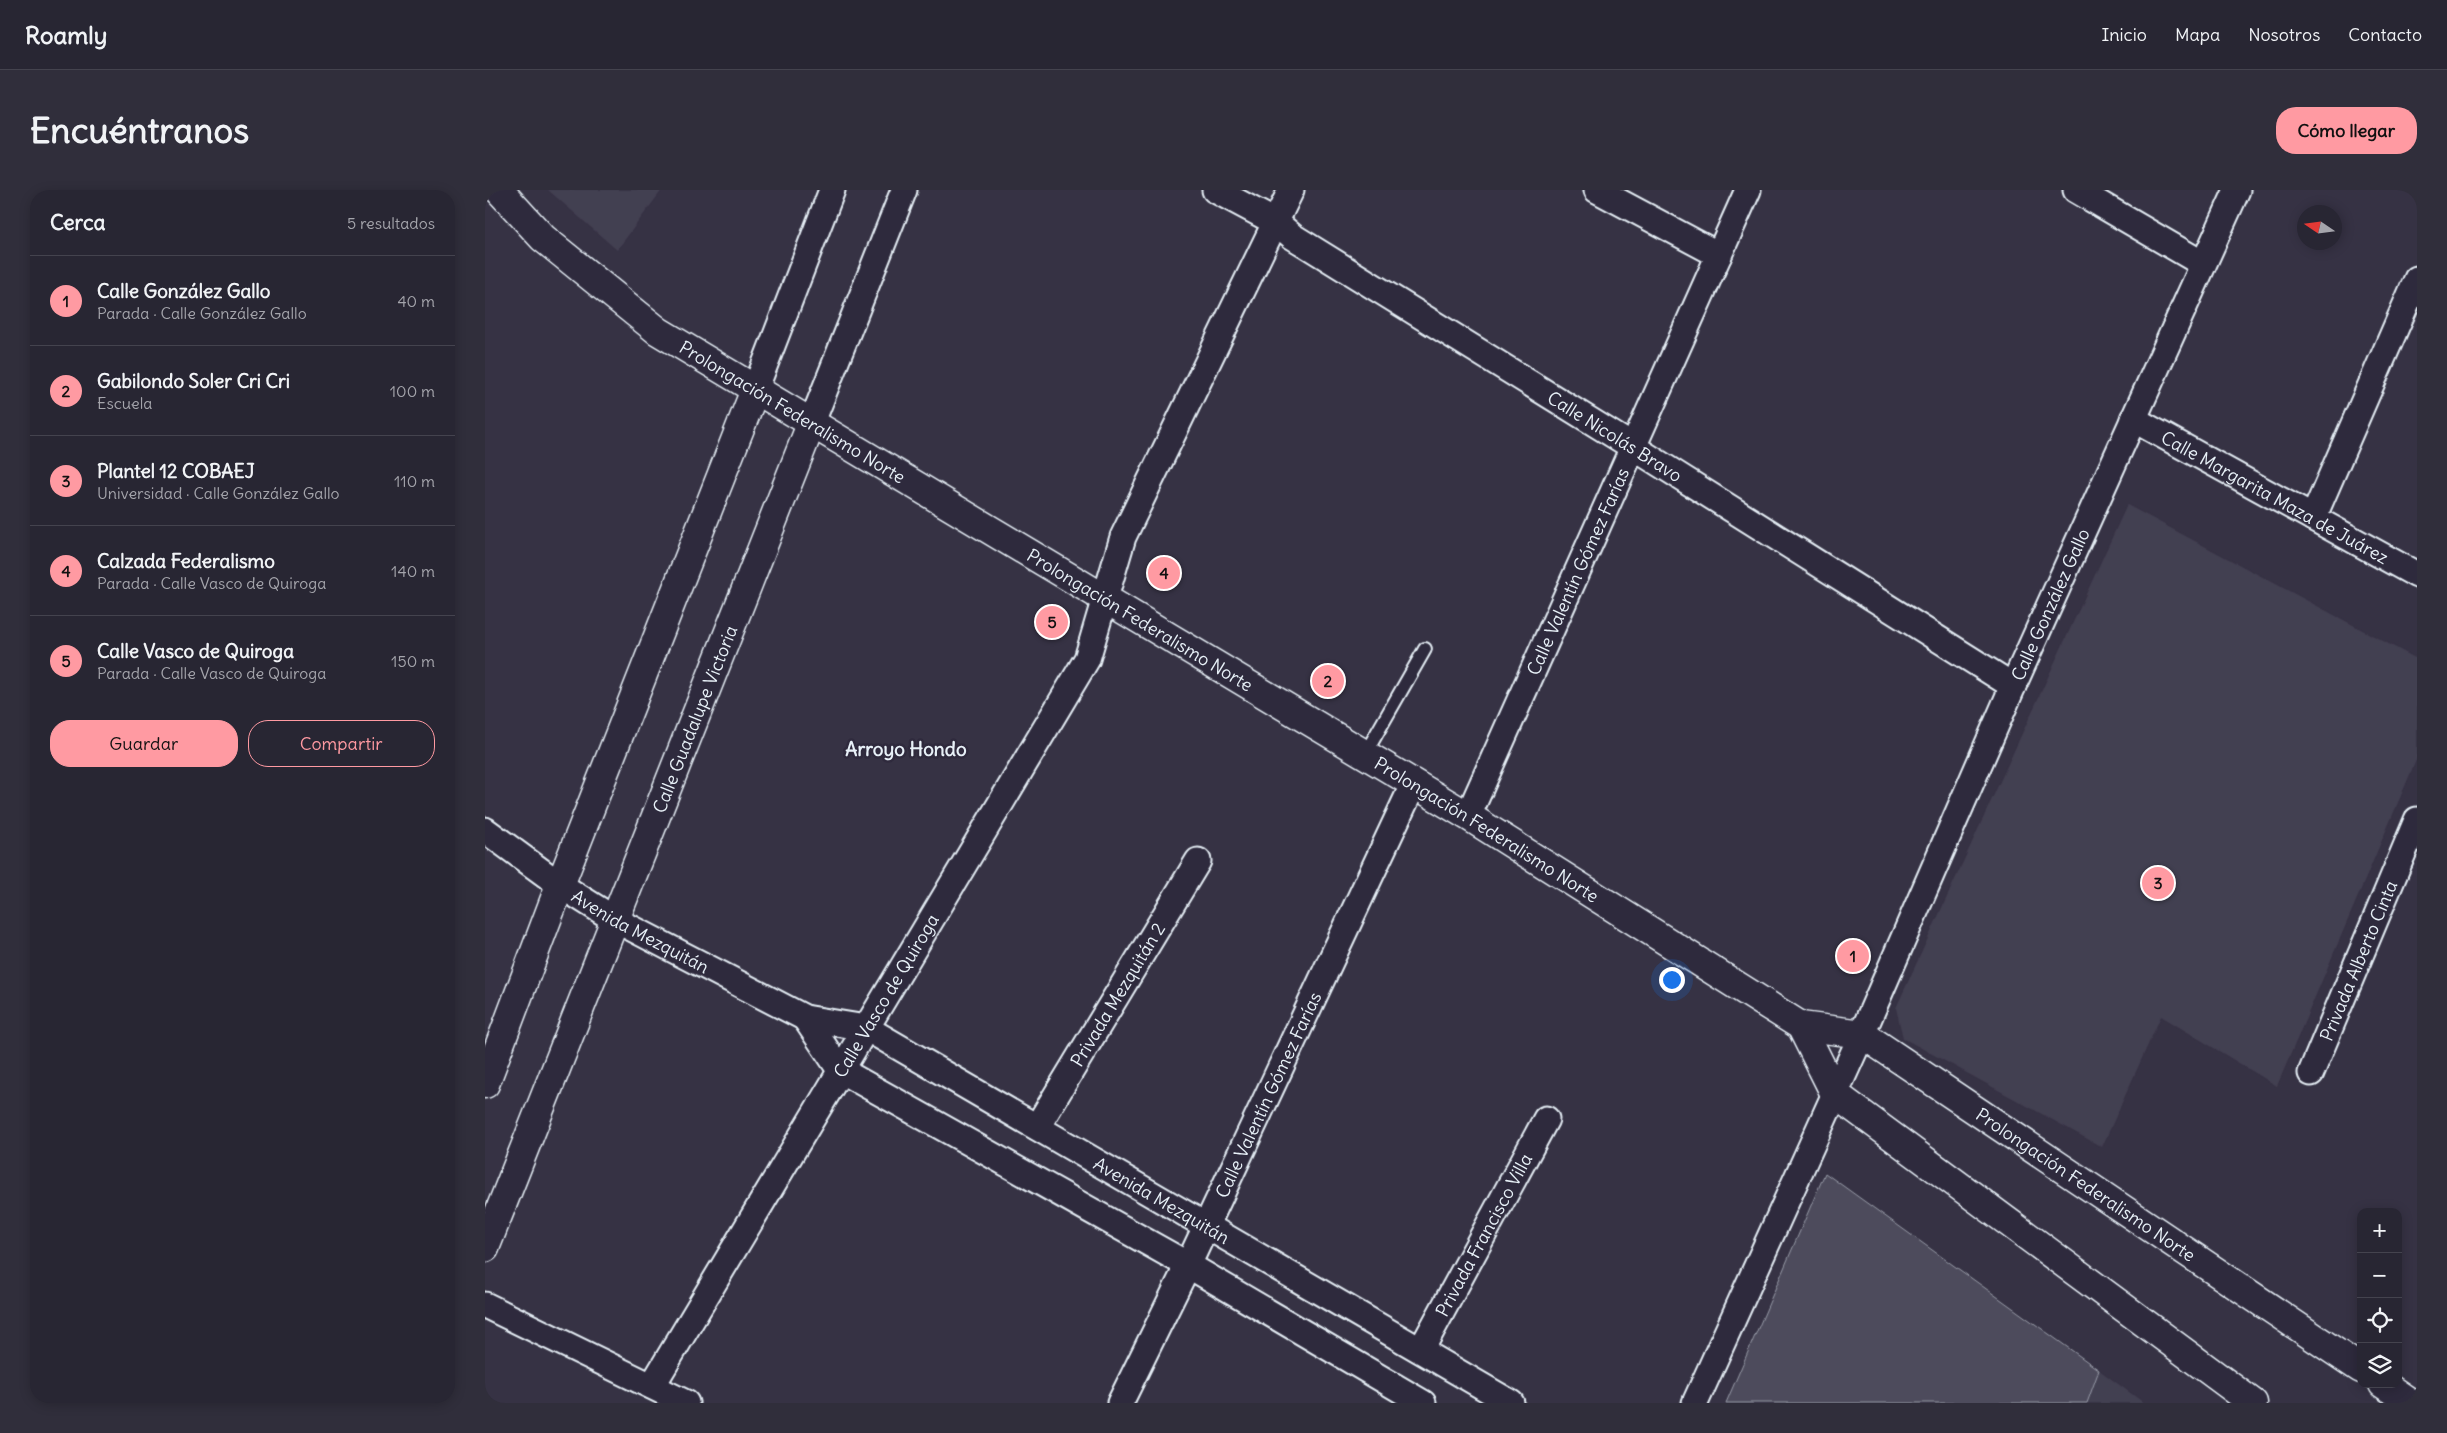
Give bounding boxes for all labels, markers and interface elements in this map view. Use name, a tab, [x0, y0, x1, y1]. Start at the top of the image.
text: Roamly	[25, 20, 107, 50]
text: Inicio	[2101, 23, 2147, 46]
text: Mapa	[2175, 23, 2220, 46]
text: Nosotros	[2248, 23, 2320, 46]
text: Contacto	[2348, 23, 2422, 46]
button: Cómo llegar	[2276, 107, 2417, 154]
text: Encuéntranos	[30, 108, 249, 152]
north arrow	[2297, 205, 2342, 250]
text: Cerca	[50, 209, 105, 236]
text: 5 resultados	[347, 213, 435, 233]
text: Calle González Gallo	[97, 279, 271, 303]
text: 1	[63, 291, 69, 311]
text: 40 m	[397, 291, 435, 311]
text: Parada · Calle González Gallo	[97, 303, 307, 323]
street label: Prolongación Federalismo Norte	[675, 335, 910, 488]
text: Gabilondo Soler Cri Cri	[97, 369, 290, 393]
text: 2	[62, 381, 70, 401]
text: 100 m	[390, 381, 435, 401]
street label: Calle Nicolás Bravo	[1543, 385, 1687, 487]
text: Escuela	[97, 393, 152, 413]
street label: Calle Margarita Maza de Juárez	[2157, 425, 2393, 569]
text: Plantel 12 COBAEJ	[97, 459, 255, 483]
street label: Calle Valentín Gómez Farías	[1521, 464, 1634, 679]
text: 3	[61, 471, 71, 491]
text: 110 m	[394, 471, 435, 491]
text: Universidad · Calle González Gallo	[97, 483, 340, 503]
street label: Calle González Gallo	[2006, 525, 2094, 684]
street label: Prolongación Federalismo Norte	[1023, 543, 1257, 696]
text: Calzada Federalismo	[97, 549, 275, 573]
pin: 4	[1148, 554, 1180, 592]
text: 4	[61, 561, 71, 581]
text: 140 m	[391, 561, 435, 581]
text: Parada · Calle Vasco de Quiroga	[97, 573, 326, 593]
pin: 5	[1036, 603, 1068, 641]
street label: Calle Guadalupe Victoria	[647, 622, 742, 816]
text: Calle Vasco de Quiroga	[97, 639, 294, 663]
text: 5	[61, 651, 71, 671]
text: 150 m	[391, 651, 435, 671]
pin: 2	[1312, 662, 1344, 700]
text: Parada · Calle Vasco de Quiroga	[97, 663, 326, 683]
button: Guardar	[50, 720, 238, 767]
button: Compartir	[248, 720, 435, 767]
district label: Arroyo Hondo	[845, 737, 967, 761]
street label: Prolongación Federalismo Norte	[1370, 751, 1603, 907]
pin: 3	[2142, 864, 2174, 902]
street label: Privada Alberto Cinta	[2314, 877, 2402, 1044]
street label: Avenida Mezquitán	[568, 884, 713, 978]
street label: Calle Vasco de Quiroga	[828, 910, 943, 1082]
street label: Privada Mezquitán 2	[1065, 918, 1170, 1071]
pin: 1	[1837, 937, 1869, 975]
your location	[1659, 967, 1685, 993]
street label: Calle Valentín Gómez Farías	[1210, 988, 1326, 1201]
street label: Prolongación Federalismo Norte	[1972, 1102, 2200, 1266]
street label: Privada Francisco Villa	[1430, 1149, 1537, 1320]
street label: Avenida Mezquitán	[1090, 1151, 1234, 1249]
map controls	[2357, 1208, 2402, 1388]
button: +	[2357, 1208, 2402, 1253]
button: −	[2357, 1253, 2402, 1298]
button: locate	[2357, 1298, 2402, 1343]
button: layers	[2357, 1343, 2402, 1388]

